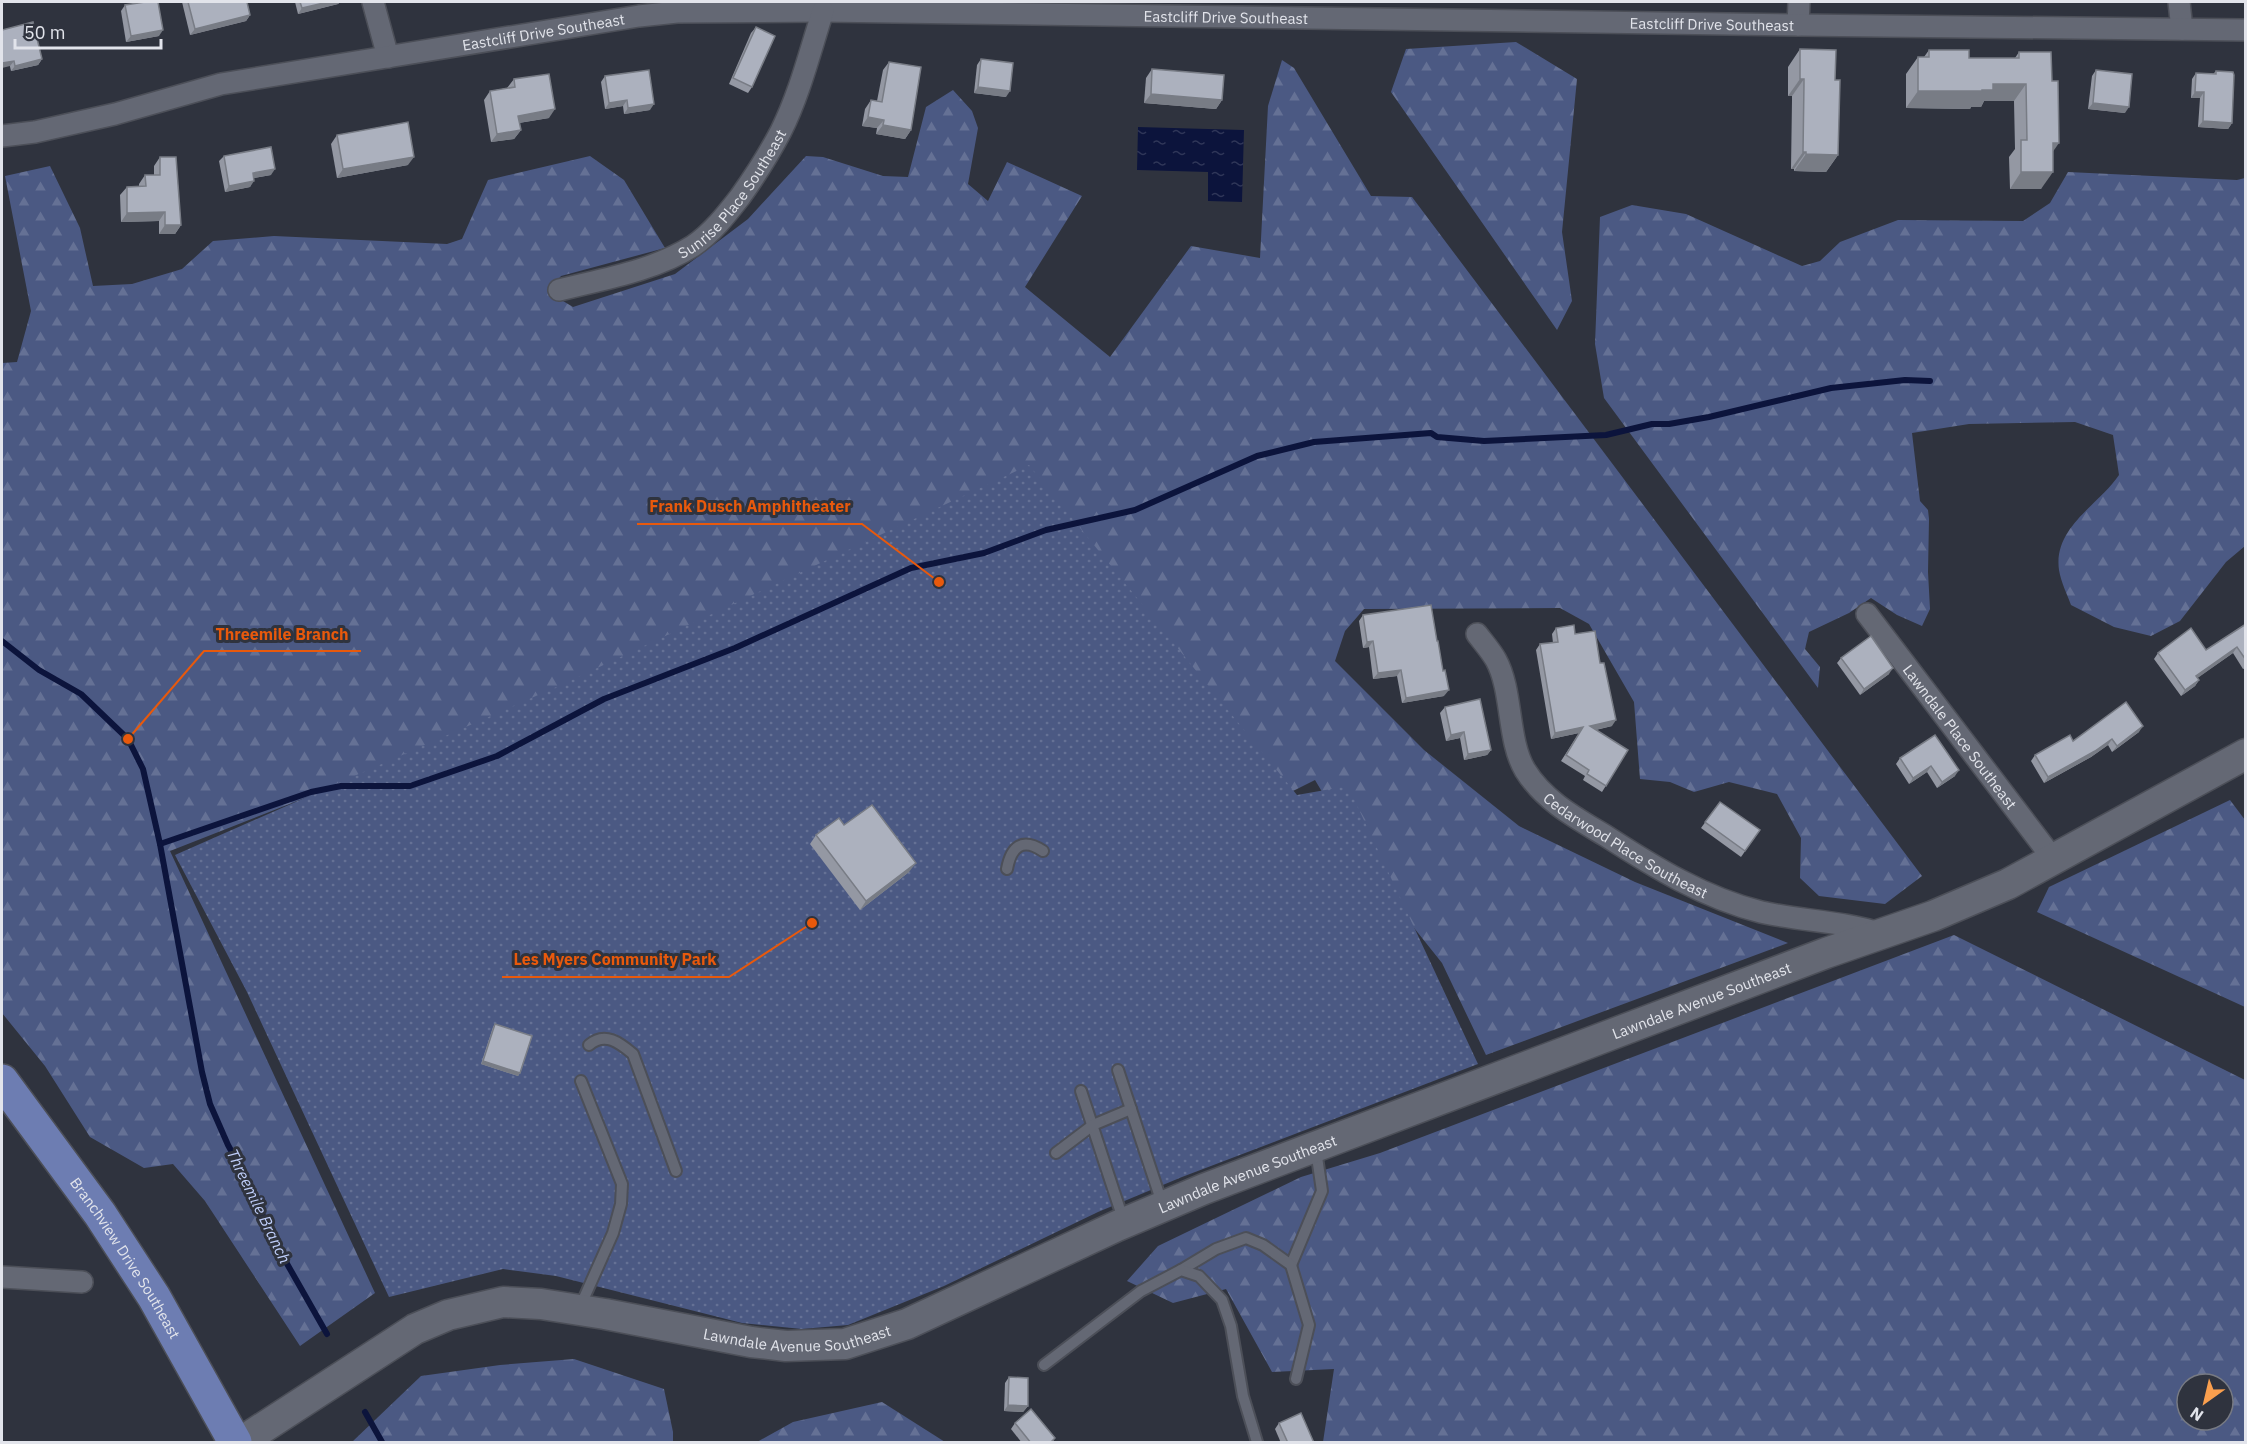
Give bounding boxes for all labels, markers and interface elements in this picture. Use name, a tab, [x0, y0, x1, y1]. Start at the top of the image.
street label: Eastcliff Drive Southeast	[1143, 6, 1308, 27]
street label: Eastcliff Drive Southeast	[461, 9, 626, 54]
scale bar	[15, 12, 160, 50]
street label: Eastcliff Drive Southeast	[1629, 13, 1794, 34]
text: 50 m	[24, 21, 66, 44]
street label: Sunrise Place Southeast	[674, 126, 790, 262]
callout: Frank Dusch Amphitheater	[637, 490, 862, 524]
text: Frank Dusch Amphitheater	[649, 496, 851, 516]
callout: Threemile Branch	[204, 617, 361, 651]
text: Threemile Branch	[215, 624, 349, 644]
street label: Lawndale Place Southeast	[1899, 660, 2021, 813]
street label: Cedarwood Place Southeast	[1540, 788, 1711, 902]
callout: Les Myers Community Park	[502, 943, 729, 977]
text: Les Myers Community Park	[513, 949, 717, 969]
street label: Lawndale Avenue Southeast	[1609, 958, 1794, 1043]
street label: Lawndale Avenue Southeast	[1155, 1130, 1339, 1217]
water label: Threemile Branch	[223, 1145, 295, 1267]
street label: Branchview Drive Southeast	[66, 1173, 185, 1342]
street label: Lawndale Avenue Southeast	[702, 1320, 893, 1356]
north arrow	[2175, 1372, 2235, 1432]
text: N	[2186, 1403, 2207, 1426]

